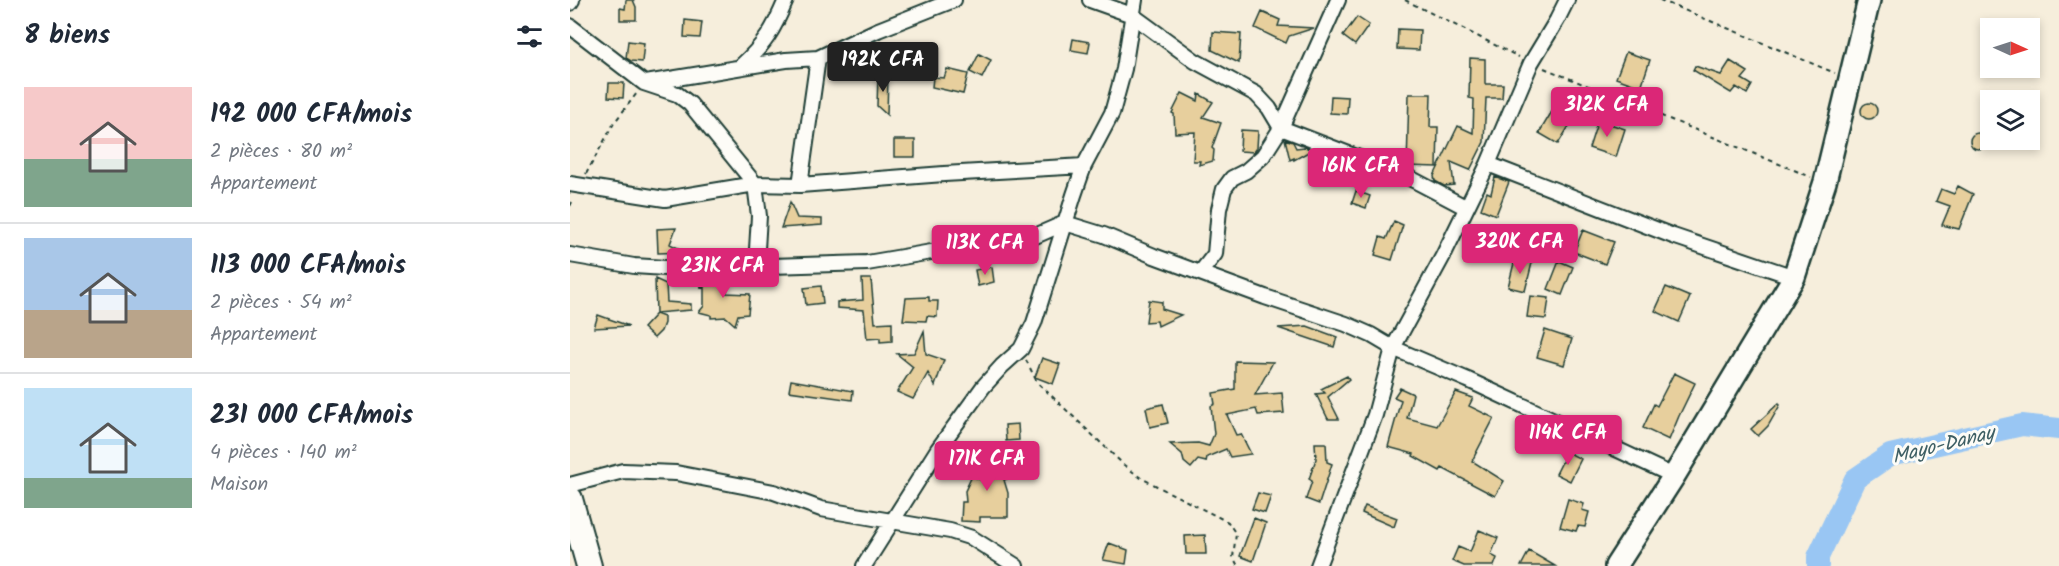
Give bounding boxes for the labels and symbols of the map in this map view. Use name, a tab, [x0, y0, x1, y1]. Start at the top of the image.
north arrow	[1980, 18, 2040, 78]
pin: 192K CFA	[821, 42, 945, 93]
pin: 312K CFA	[1545, 87, 1669, 138]
pin: 161K CFA	[1299, 148, 1423, 199]
pin: 320K CFA	[1458, 224, 1582, 275]
pin: 113K CFA	[923, 225, 1047, 276]
pin: 231K CFA	[661, 248, 785, 299]
pin: 114K CFA	[1506, 415, 1630, 466]
water label: Mayo-Danay	[1889, 417, 2001, 474]
pin: 171K CFA	[925, 441, 1049, 492]

